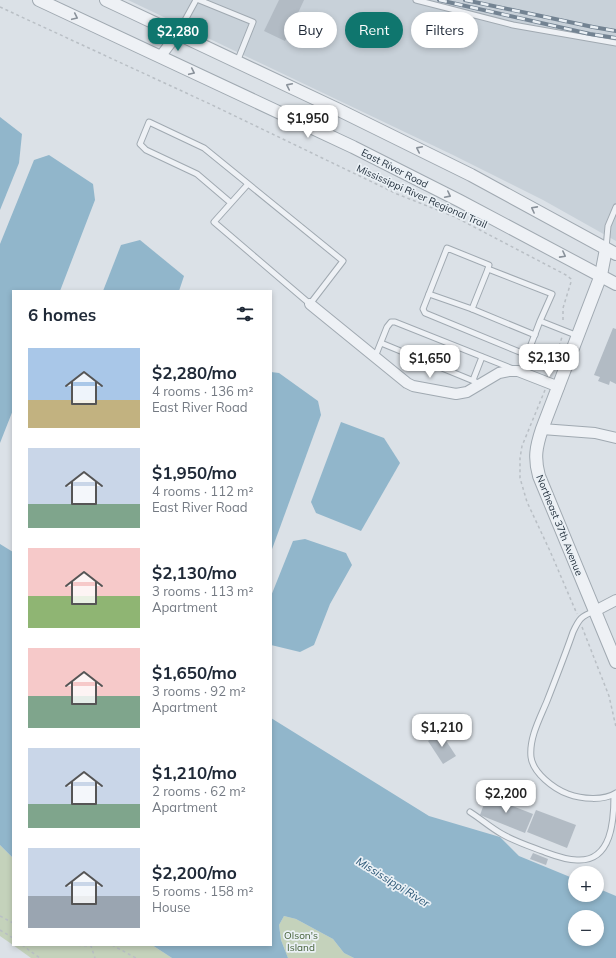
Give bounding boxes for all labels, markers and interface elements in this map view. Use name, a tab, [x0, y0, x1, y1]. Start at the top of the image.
one-way arrow	[70, 12, 78, 20]
chip: Buy	[284, 12, 337, 48]
chip: Rent	[345, 12, 403, 48]
chip: Filters	[411, 12, 478, 48]
pin: $2,280	[145, 18, 211, 52]
text: $2,280	[157, 23, 199, 39]
one-way arrow	[188, 67, 196, 75]
one-way arrow	[286, 84, 294, 91]
pin: $1,950	[275, 105, 341, 139]
text: $1,950	[287, 110, 329, 126]
street label: East River Road	[359, 146, 430, 191]
one-way arrow	[416, 146, 423, 154]
street label: Mississippi River Regional Trail	[354, 162, 489, 231]
one-way arrow	[444, 190, 451, 198]
one-way arrow	[531, 206, 538, 214]
one-way arrow	[559, 250, 567, 258]
icon: filters	[234, 303, 256, 325]
text: 6 homes	[28, 304, 96, 325]
pin: $2,130	[516, 344, 582, 378]
pin: $1,650	[397, 345, 463, 379]
text: $2,130	[528, 349, 570, 365]
text: $1,650	[409, 350, 451, 366]
text: $2,280/mo	[152, 362, 237, 383]
icon: home	[60, 364, 108, 412]
text: 4 rooms · 136 m²	[152, 383, 253, 399]
text: East River Road	[152, 399, 248, 415]
text: $1,950/mo	[152, 462, 237, 483]
icon: home	[60, 464, 108, 512]
street label: Northeast 37th Avenue	[533, 473, 586, 578]
text: 4 rooms · 112 m²	[152, 483, 253, 499]
text: East River Road	[152, 499, 248, 515]
text: $2,130/mo	[152, 562, 237, 583]
icon: home	[60, 564, 108, 612]
text: 3 rooms · 113 m²	[152, 583, 253, 599]
text: Apartment	[152, 599, 217, 615]
text: $1,650/mo	[152, 662, 237, 683]
icon: home	[60, 664, 108, 712]
text: 3 rooms · 92 m²	[152, 683, 246, 699]
text: Apartment	[152, 699, 217, 715]
pin: $1,210	[409, 714, 475, 748]
text: $1,210	[421, 719, 463, 735]
text: $1,210/mo	[152, 762, 237, 783]
icon: home	[60, 764, 108, 812]
pin: $2,200	[473, 780, 539, 814]
text: 2 rooms · 62 m²	[152, 783, 246, 799]
text: $2,200	[485, 785, 527, 801]
text: Apartment	[152, 799, 217, 815]
water label: Mississippi River	[354, 854, 433, 911]
text: $2,200/mo	[152, 862, 237, 883]
icon: home	[60, 864, 108, 912]
map controls	[568, 866, 604, 946]
button: +	[568, 866, 604, 902]
text: 5 rooms · 158 m²	[152, 883, 253, 899]
text: House	[152, 899, 190, 915]
button: −	[568, 910, 604, 946]
park label: Olson's Island	[284, 929, 318, 954]

